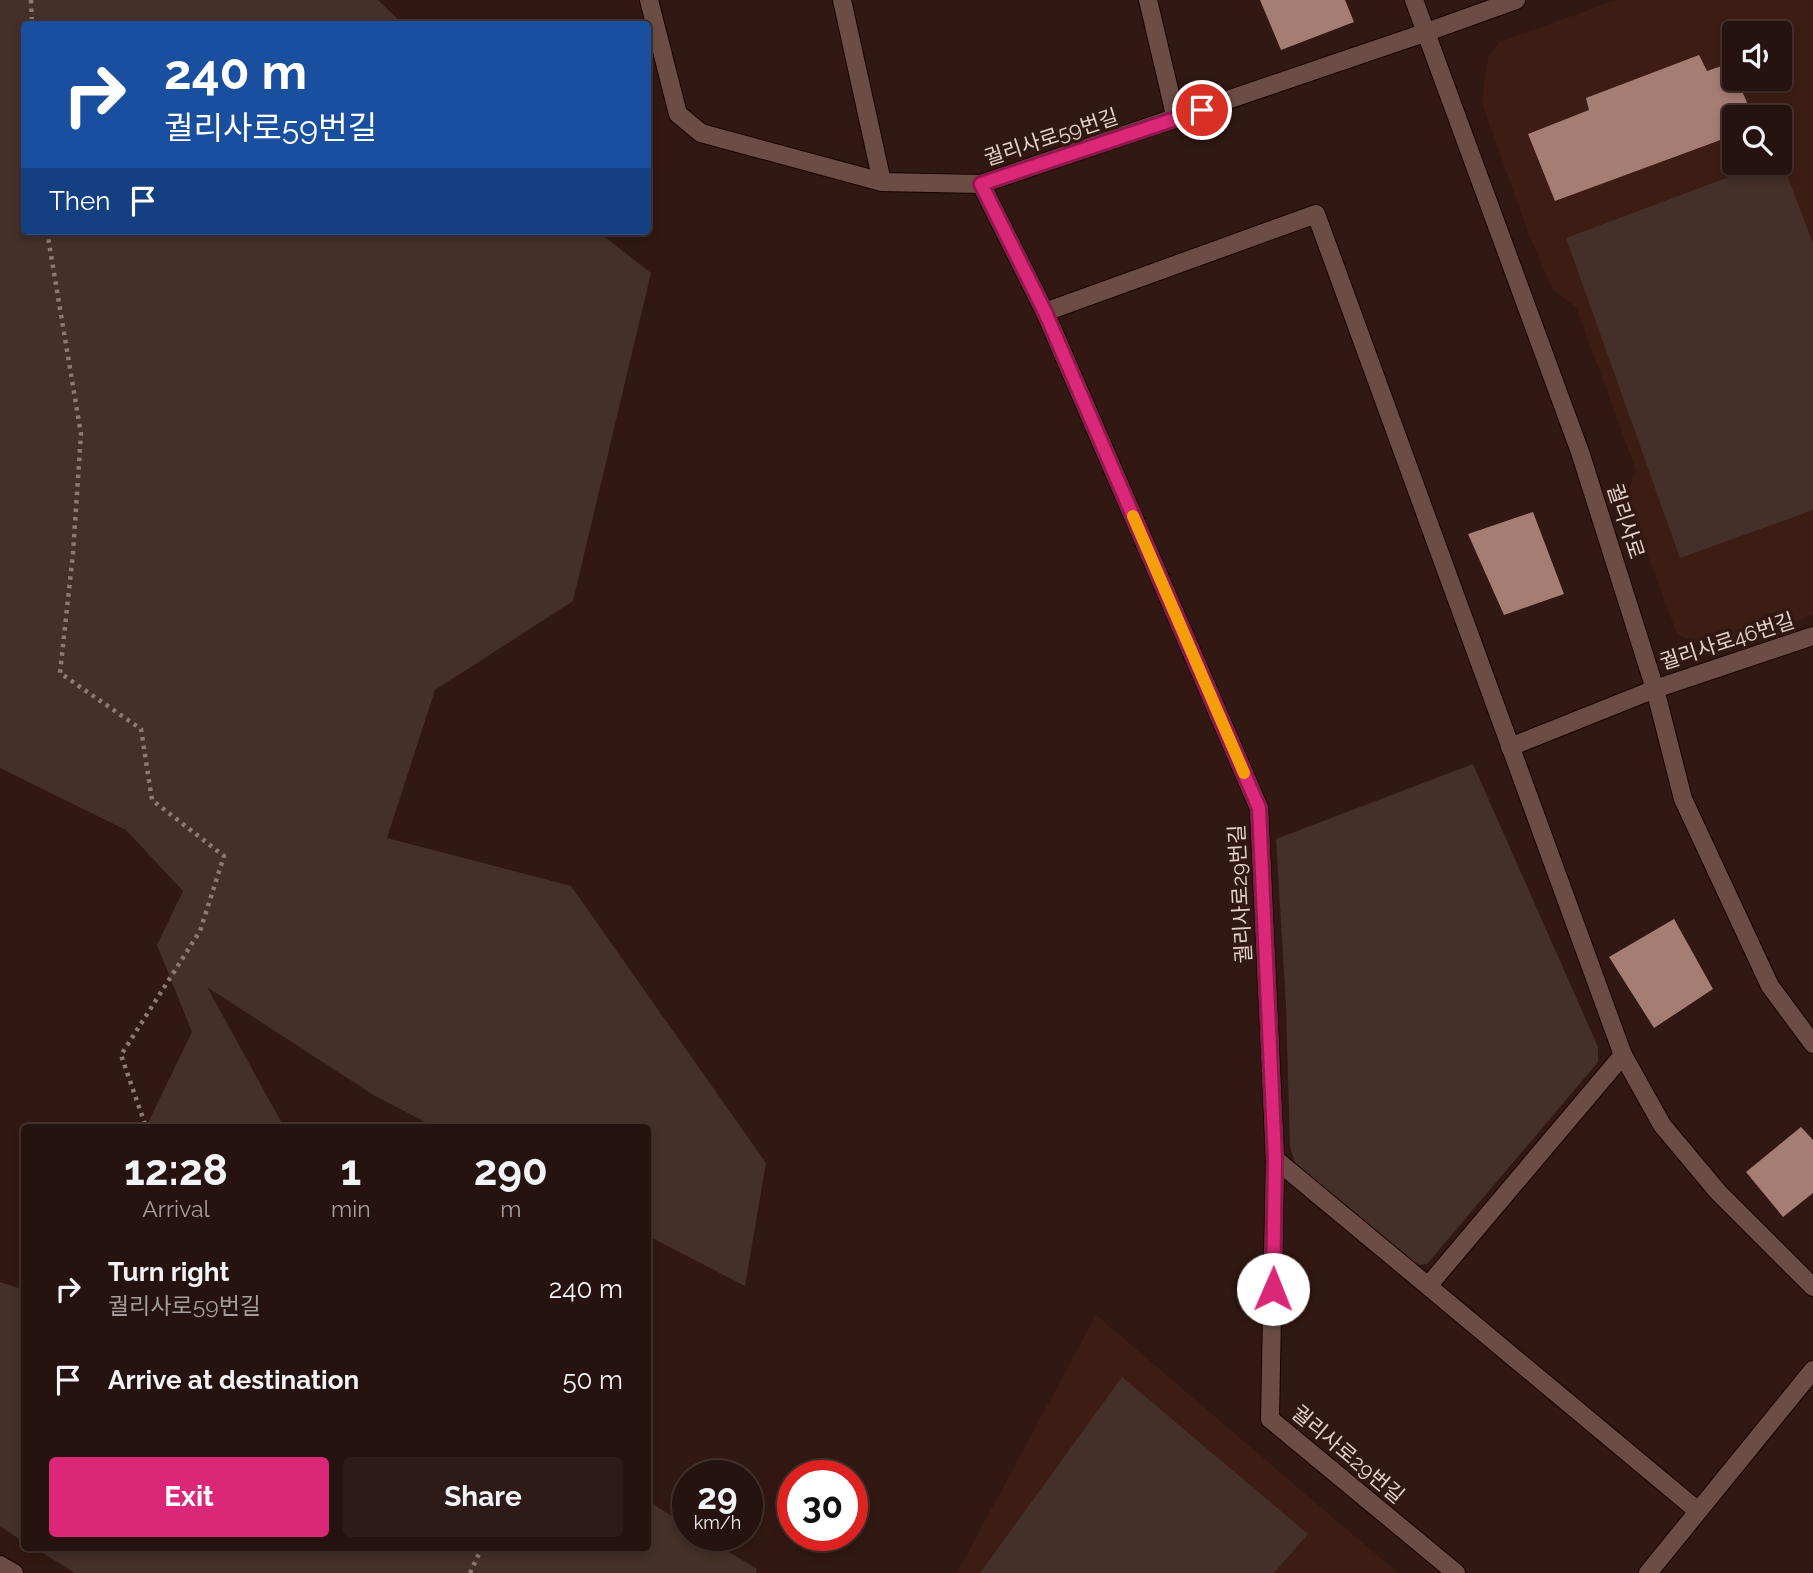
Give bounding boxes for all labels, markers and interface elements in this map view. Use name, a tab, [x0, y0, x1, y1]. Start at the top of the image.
map controls	[1722, 21, 1792, 175]
button: sound	[1722, 21, 1792, 91]
text: 240 m	[164, 43, 307, 100]
icon: right	[49, 49, 140, 140]
pin	[1172, 80, 1232, 140]
icon: arrive	[1183, 91, 1221, 129]
street label: 궐리사로59번길	[981, 104, 1121, 170]
button: search	[1722, 105, 1792, 175]
text: 궐리사로59번길	[164, 109, 377, 146]
icon: arrive	[124, 182, 162, 220]
text: Then	[49, 186, 110, 216]
street label: 궐리사로	[1602, 480, 1650, 562]
street label: 궐리사로46번길	[1657, 607, 1797, 675]
street label: 궐리사로29번길	[1224, 824, 1256, 964]
text: 12:28	[124, 1146, 228, 1195]
text: 1	[340, 1146, 361, 1195]
text: 290	[474, 1146, 548, 1195]
text: Arrival	[142, 1195, 210, 1222]
text: min	[331, 1195, 371, 1222]
text: m	[500, 1195, 521, 1222]
position arrow	[1236, 1252, 1310, 1326]
text: Turn right	[108, 1257, 229, 1287]
icon: right	[49, 1270, 87, 1308]
text: 240 m	[549, 1274, 623, 1304]
text: 궐리사로59번길	[108, 1292, 261, 1319]
icon: arrive	[49, 1361, 87, 1399]
text: Arrive at destination	[108, 1365, 359, 1395]
text: 50 m	[562, 1365, 623, 1395]
street label: 궐리사로29번길	[1287, 1400, 1409, 1508]
button: Exit	[49, 1457, 329, 1537]
button: Share	[343, 1457, 623, 1537]
speed limit sign: 30	[777, 1460, 868, 1551]
text: 29	[697, 1476, 738, 1517]
text: km/h	[694, 1512, 741, 1533]

